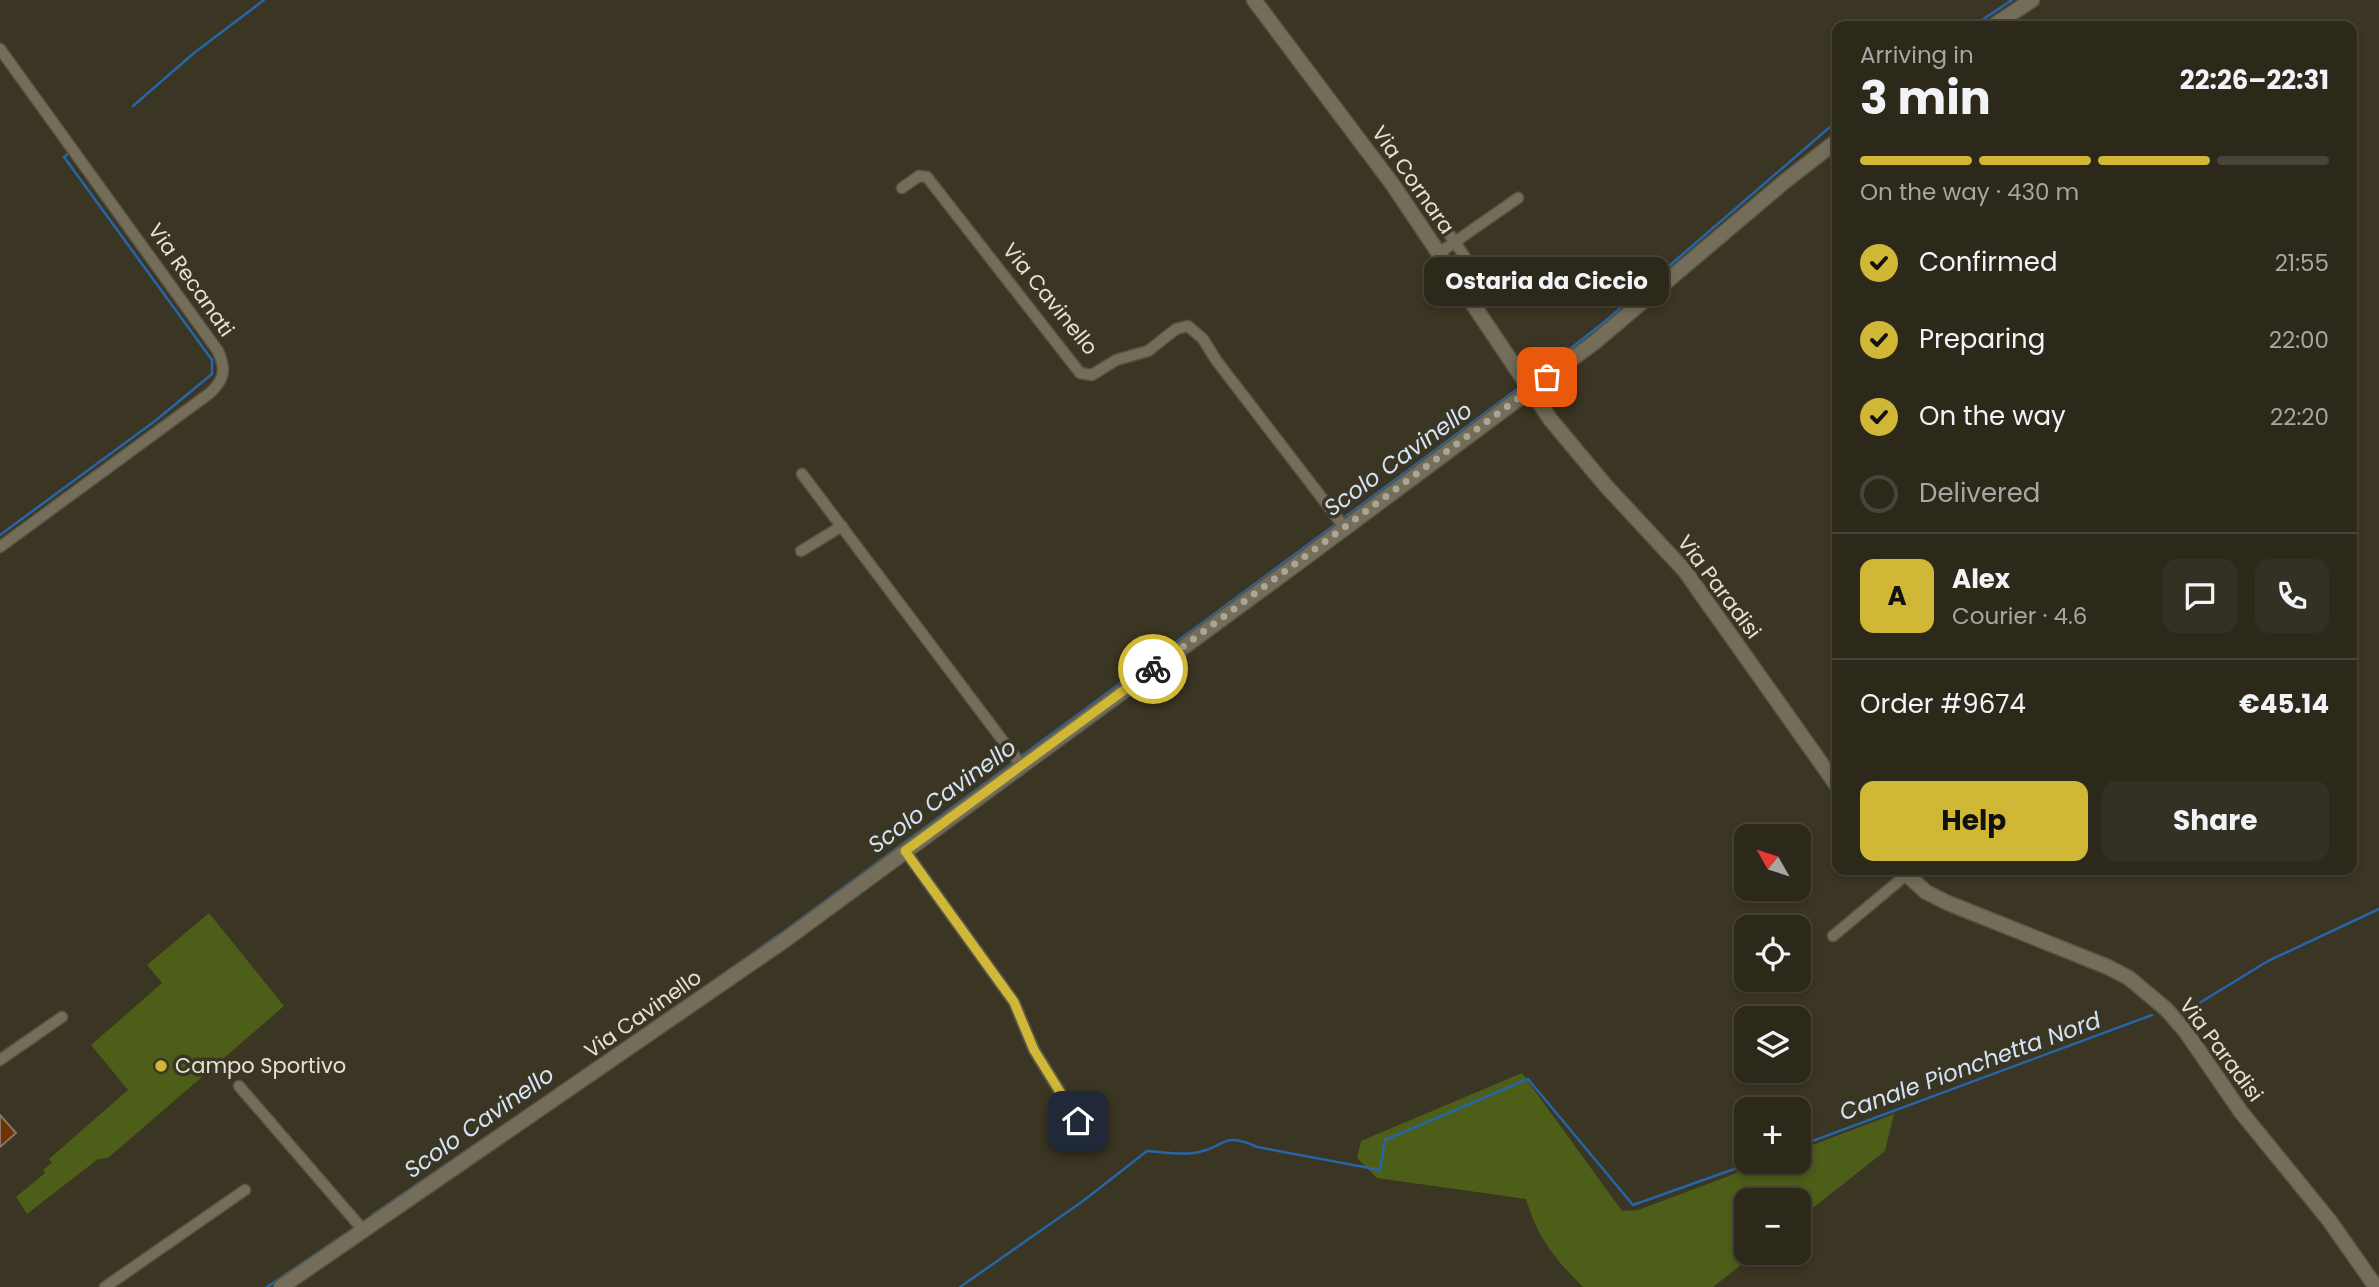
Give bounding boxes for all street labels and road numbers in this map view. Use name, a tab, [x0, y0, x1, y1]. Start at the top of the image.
street label: Via Cornara	[1365, 120, 1462, 240]
street label: Via Recanati	[142, 217, 241, 342]
street label: Via Cavinello	[996, 236, 1105, 361]
street label: Via Paradisi	[1671, 529, 1768, 645]
street label: Via Cavinello	[578, 962, 707, 1065]
street label: Via Paradisi	[2173, 992, 2270, 1108]

